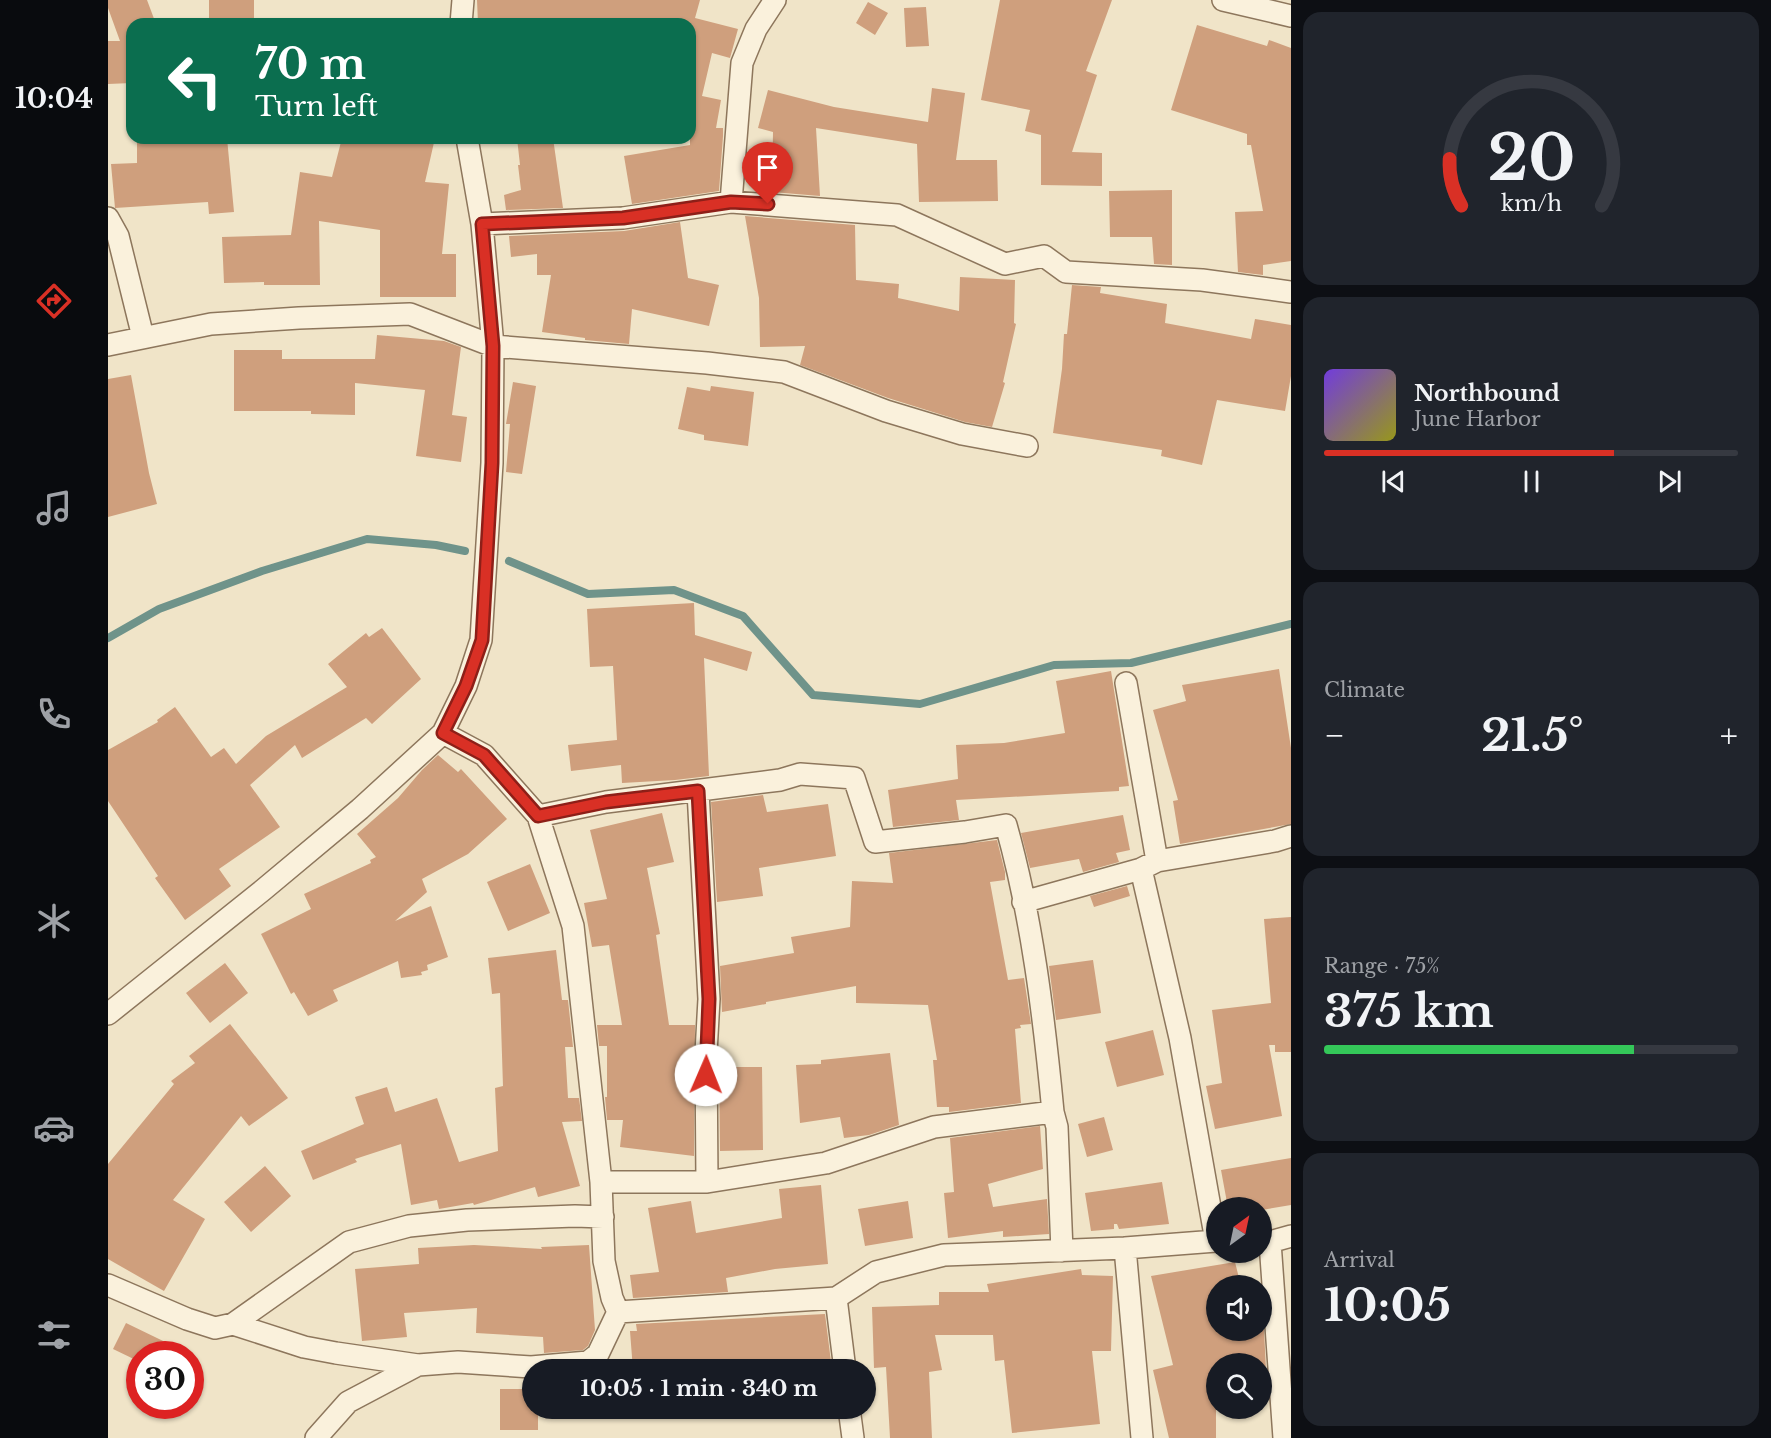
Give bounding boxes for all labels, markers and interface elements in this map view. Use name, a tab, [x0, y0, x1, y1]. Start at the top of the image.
text: 70 m	[255, 38, 366, 90]
icon: left	[156, 42, 234, 120]
text: 10:04	[15, 82, 93, 115]
text: Turn left	[255, 90, 378, 123]
text: 20	[1487, 119, 1575, 197]
pin	[742, 142, 793, 204]
icon: arrive	[751, 151, 784, 184]
text: km/h	[1501, 190, 1562, 217]
icon: directions	[33, 280, 75, 322]
text: Northbound	[1414, 380, 1560, 407]
text: June Harbor	[1414, 407, 1541, 431]
icon: previous	[1377, 465, 1410, 498]
icon: pause	[1515, 465, 1548, 498]
icon: next	[1653, 465, 1686, 498]
icon: music	[33, 487, 75, 529]
text: Climate	[1324, 678, 1405, 702]
icon: phone	[33, 693, 75, 735]
text: 21.5°	[1481, 707, 1584, 763]
text: −	[1324, 715, 1345, 756]
text: +	[1720, 715, 1738, 756]
icon: climate	[33, 900, 75, 942]
text: Range · 75%	[1324, 954, 1440, 978]
text: 375 km	[1324, 983, 1494, 1039]
position arrow	[674, 1043, 738, 1107]
icon: car	[33, 1107, 75, 1149]
north arrow	[1206, 1197, 1272, 1263]
map controls	[1206, 1197, 1272, 1419]
text: Arrival	[1324, 1248, 1395, 1272]
button: sound	[1206, 1275, 1272, 1341]
text: 10:05	[1324, 1277, 1451, 1333]
icon: filters	[33, 1314, 75, 1356]
speed limit sign: 30	[126, 1341, 204, 1419]
button: search	[1206, 1353, 1272, 1419]
text: 10:05 · 1 min · 340 m	[580, 1375, 818, 1402]

